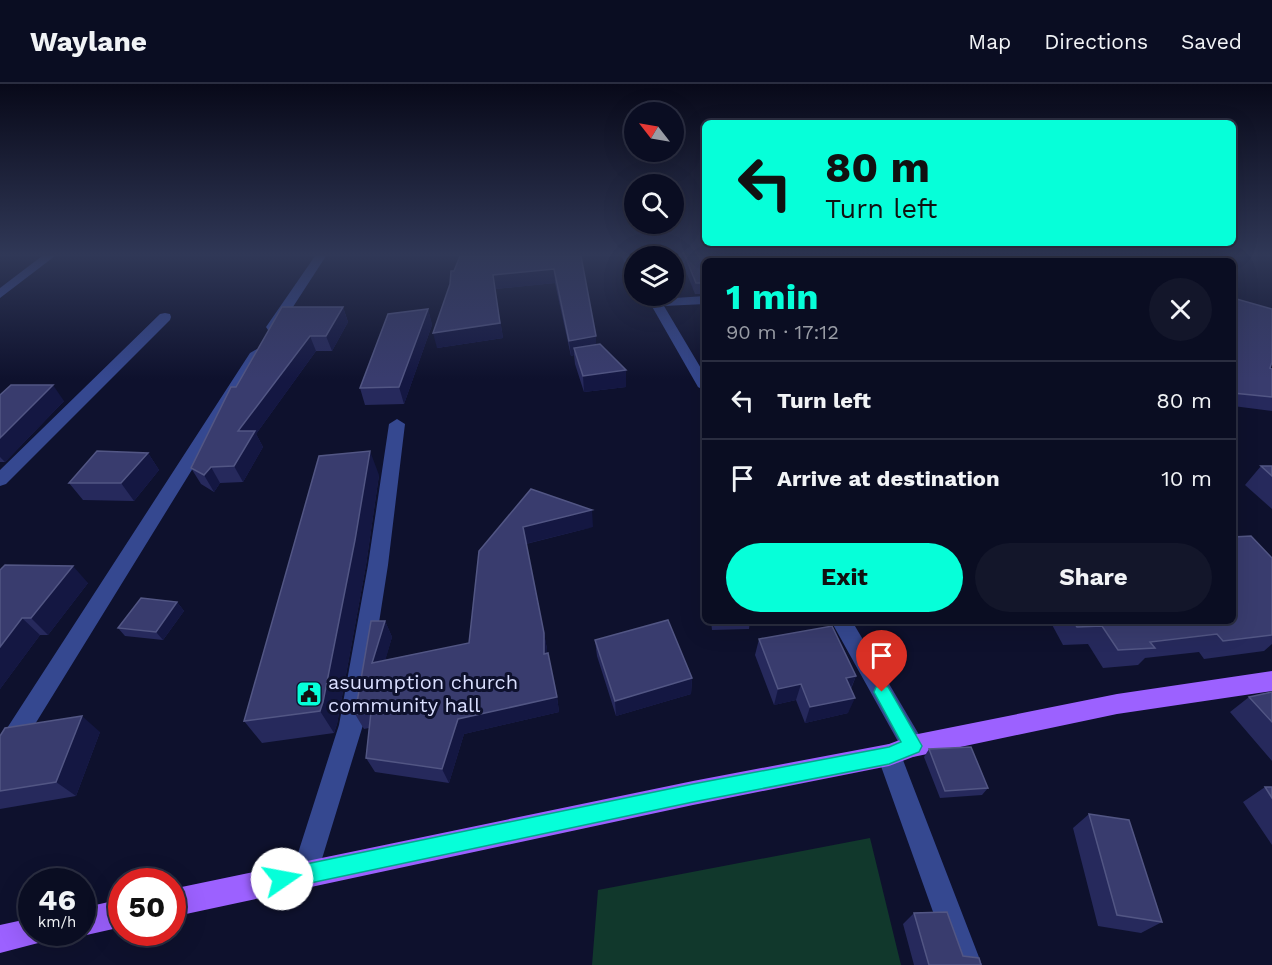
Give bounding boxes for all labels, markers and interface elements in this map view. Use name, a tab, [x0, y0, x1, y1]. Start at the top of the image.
text: Waylane	[30, 25, 147, 58]
text: Map	[968, 29, 1011, 54]
text: Directions	[1044, 29, 1148, 54]
text: Saved	[1181, 29, 1242, 54]
north arrow	[624, 102, 684, 162]
map controls	[624, 102, 684, 306]
text: 80 m	[825, 143, 930, 192]
icon: left	[726, 144, 804, 222]
button: search	[624, 174, 684, 234]
text: Turn left	[825, 193, 937, 225]
button: layers	[624, 246, 684, 306]
text: 1 min	[726, 276, 818, 318]
button: close	[1149, 278, 1212, 341]
text: 90 m · 17:12	[726, 320, 839, 344]
icon: left	[726, 384, 759, 417]
text: Turn left	[777, 388, 871, 413]
text: 80 m	[1156, 388, 1212, 413]
icon: arrive	[726, 462, 759, 495]
text: Arrive at destination	[777, 466, 1000, 491]
text: 10 m	[1161, 466, 1212, 491]
button: Exit	[726, 543, 963, 612]
button: Share	[975, 543, 1212, 612]
pin	[856, 630, 907, 692]
icon: arrive	[865, 639, 898, 672]
place label: asuumption church community hall	[328, 670, 518, 717]
public building icon: asuumption church community hall	[294, 679, 324, 709]
position arrow	[250, 847, 314, 911]
speed limit sign: 50	[108, 868, 186, 946]
text: 46	[38, 882, 76, 917]
text: km/h	[38, 913, 76, 931]

